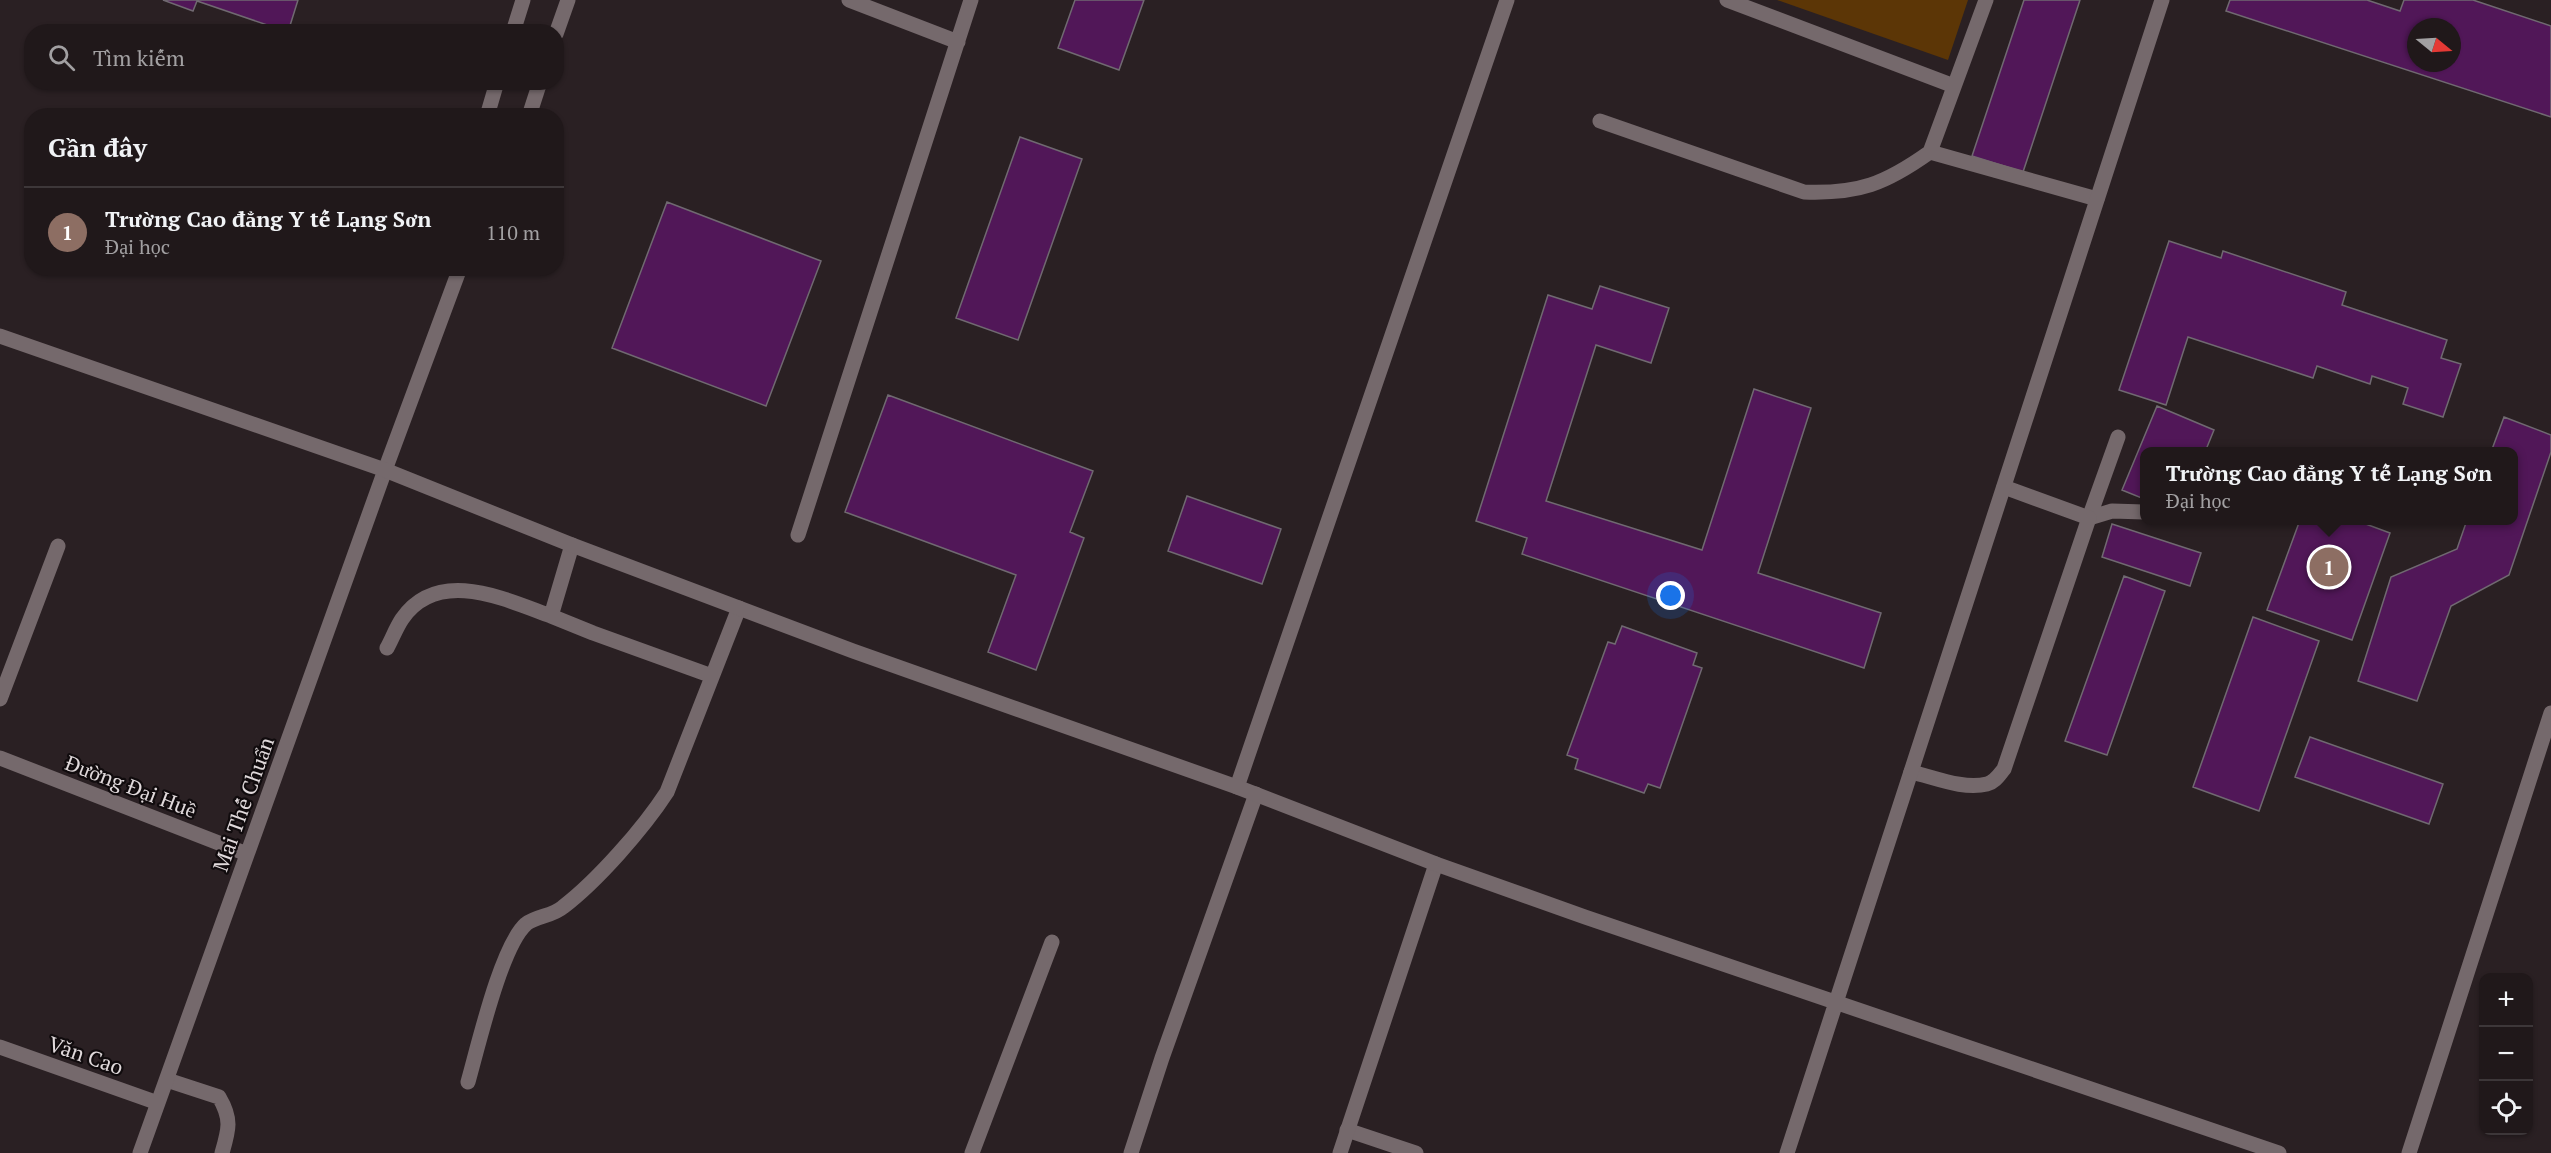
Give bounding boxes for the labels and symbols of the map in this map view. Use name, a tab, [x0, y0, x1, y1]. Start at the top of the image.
north arrow	[2407, 18, 2461, 72]
pin: 1	[2310, 544, 2348, 590]
your location	[1656, 581, 1685, 610]
street label: Mai Thế Chuẩn	[206, 733, 280, 875]
street label: Đường Đại Huề	[61, 748, 201, 824]
street label: Văn Cao	[45, 1029, 127, 1081]

